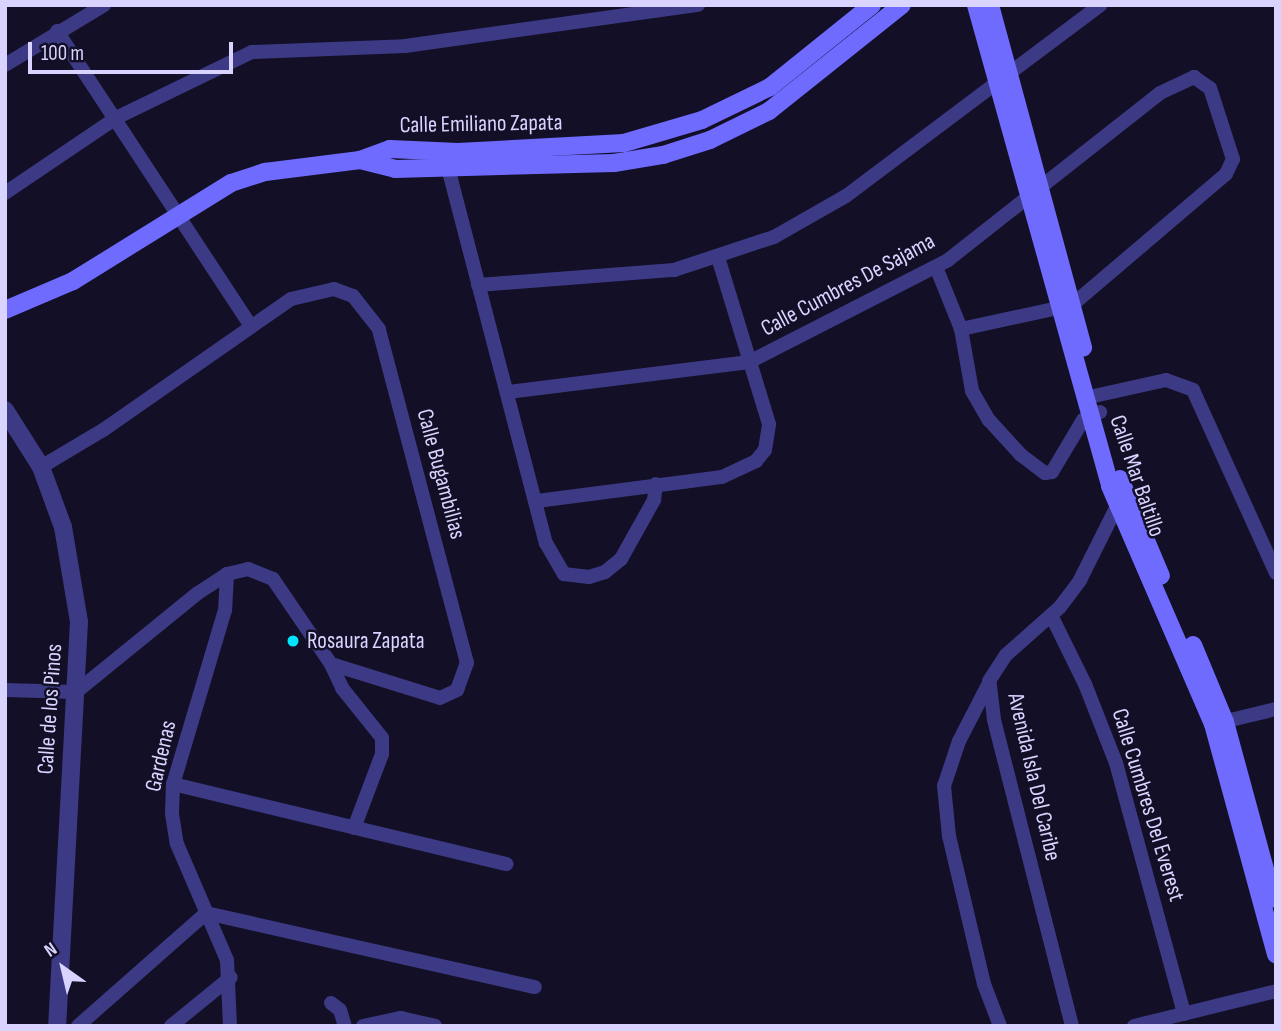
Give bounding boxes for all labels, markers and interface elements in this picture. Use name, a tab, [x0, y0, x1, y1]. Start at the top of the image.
scale bar	[32, 28, 236, 72]
text: 100 m	[41, 41, 84, 66]
street label: Calle Emiliano Zapata	[399, 109, 563, 139]
street label: Calle Cumbres De Sajama	[756, 228, 940, 342]
street label: Calle Bugambilias	[410, 406, 472, 542]
street label: Calle Mar Baltillo	[1103, 412, 1171, 540]
place label: Rosaura Zapata	[307, 627, 425, 655]
marker: Rosaura Zapata	[285, 633, 301, 649]
street label: Calle de los Pinos	[32, 643, 68, 775]
street label: Avenida Isla Del Caribe	[1001, 690, 1067, 864]
street label: Calle Cumbres Del Everest	[1106, 705, 1190, 905]
street label: Gardenas	[139, 718, 183, 794]
north arrow	[28, 933, 98, 1003]
text: N	[40, 938, 62, 963]

